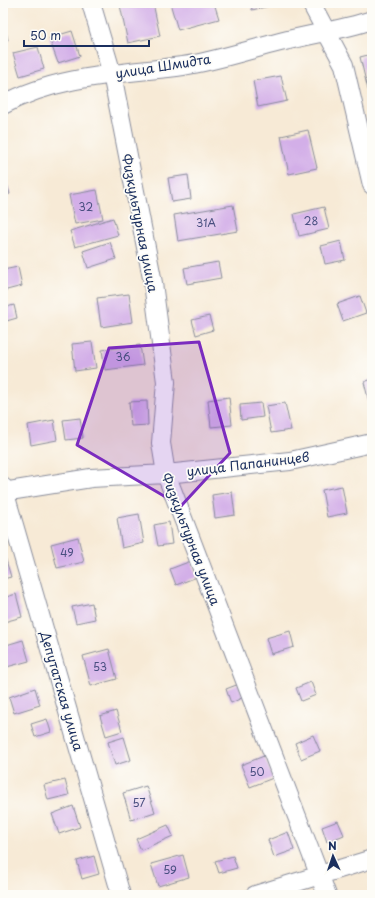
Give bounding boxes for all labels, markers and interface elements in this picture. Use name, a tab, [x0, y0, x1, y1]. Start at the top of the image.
scale bar	[24, 22, 149, 48]
text: 50 m	[30, 26, 61, 44]
street label: улица Шмидта	[114, 49, 212, 82]
street label: Физкультурная улица	[118, 152, 163, 294]
house number: 32	[79, 198, 94, 215]
house number: 28	[304, 212, 318, 229]
house number: 31А	[196, 214, 217, 231]
house number: 36	[116, 348, 131, 365]
street label: улица Папанинцев	[185, 447, 310, 480]
street label: Физкультурная улица	[157, 470, 226, 609]
house number: 49	[60, 544, 74, 561]
street label: Депутатская улица	[36, 628, 89, 754]
house number: 53	[93, 658, 107, 675]
house number: 50	[249, 763, 265, 780]
house number: 57	[132, 794, 146, 811]
north arrow	[313, 836, 353, 876]
text: N	[328, 837, 338, 854]
house number: 59	[163, 861, 177, 878]

